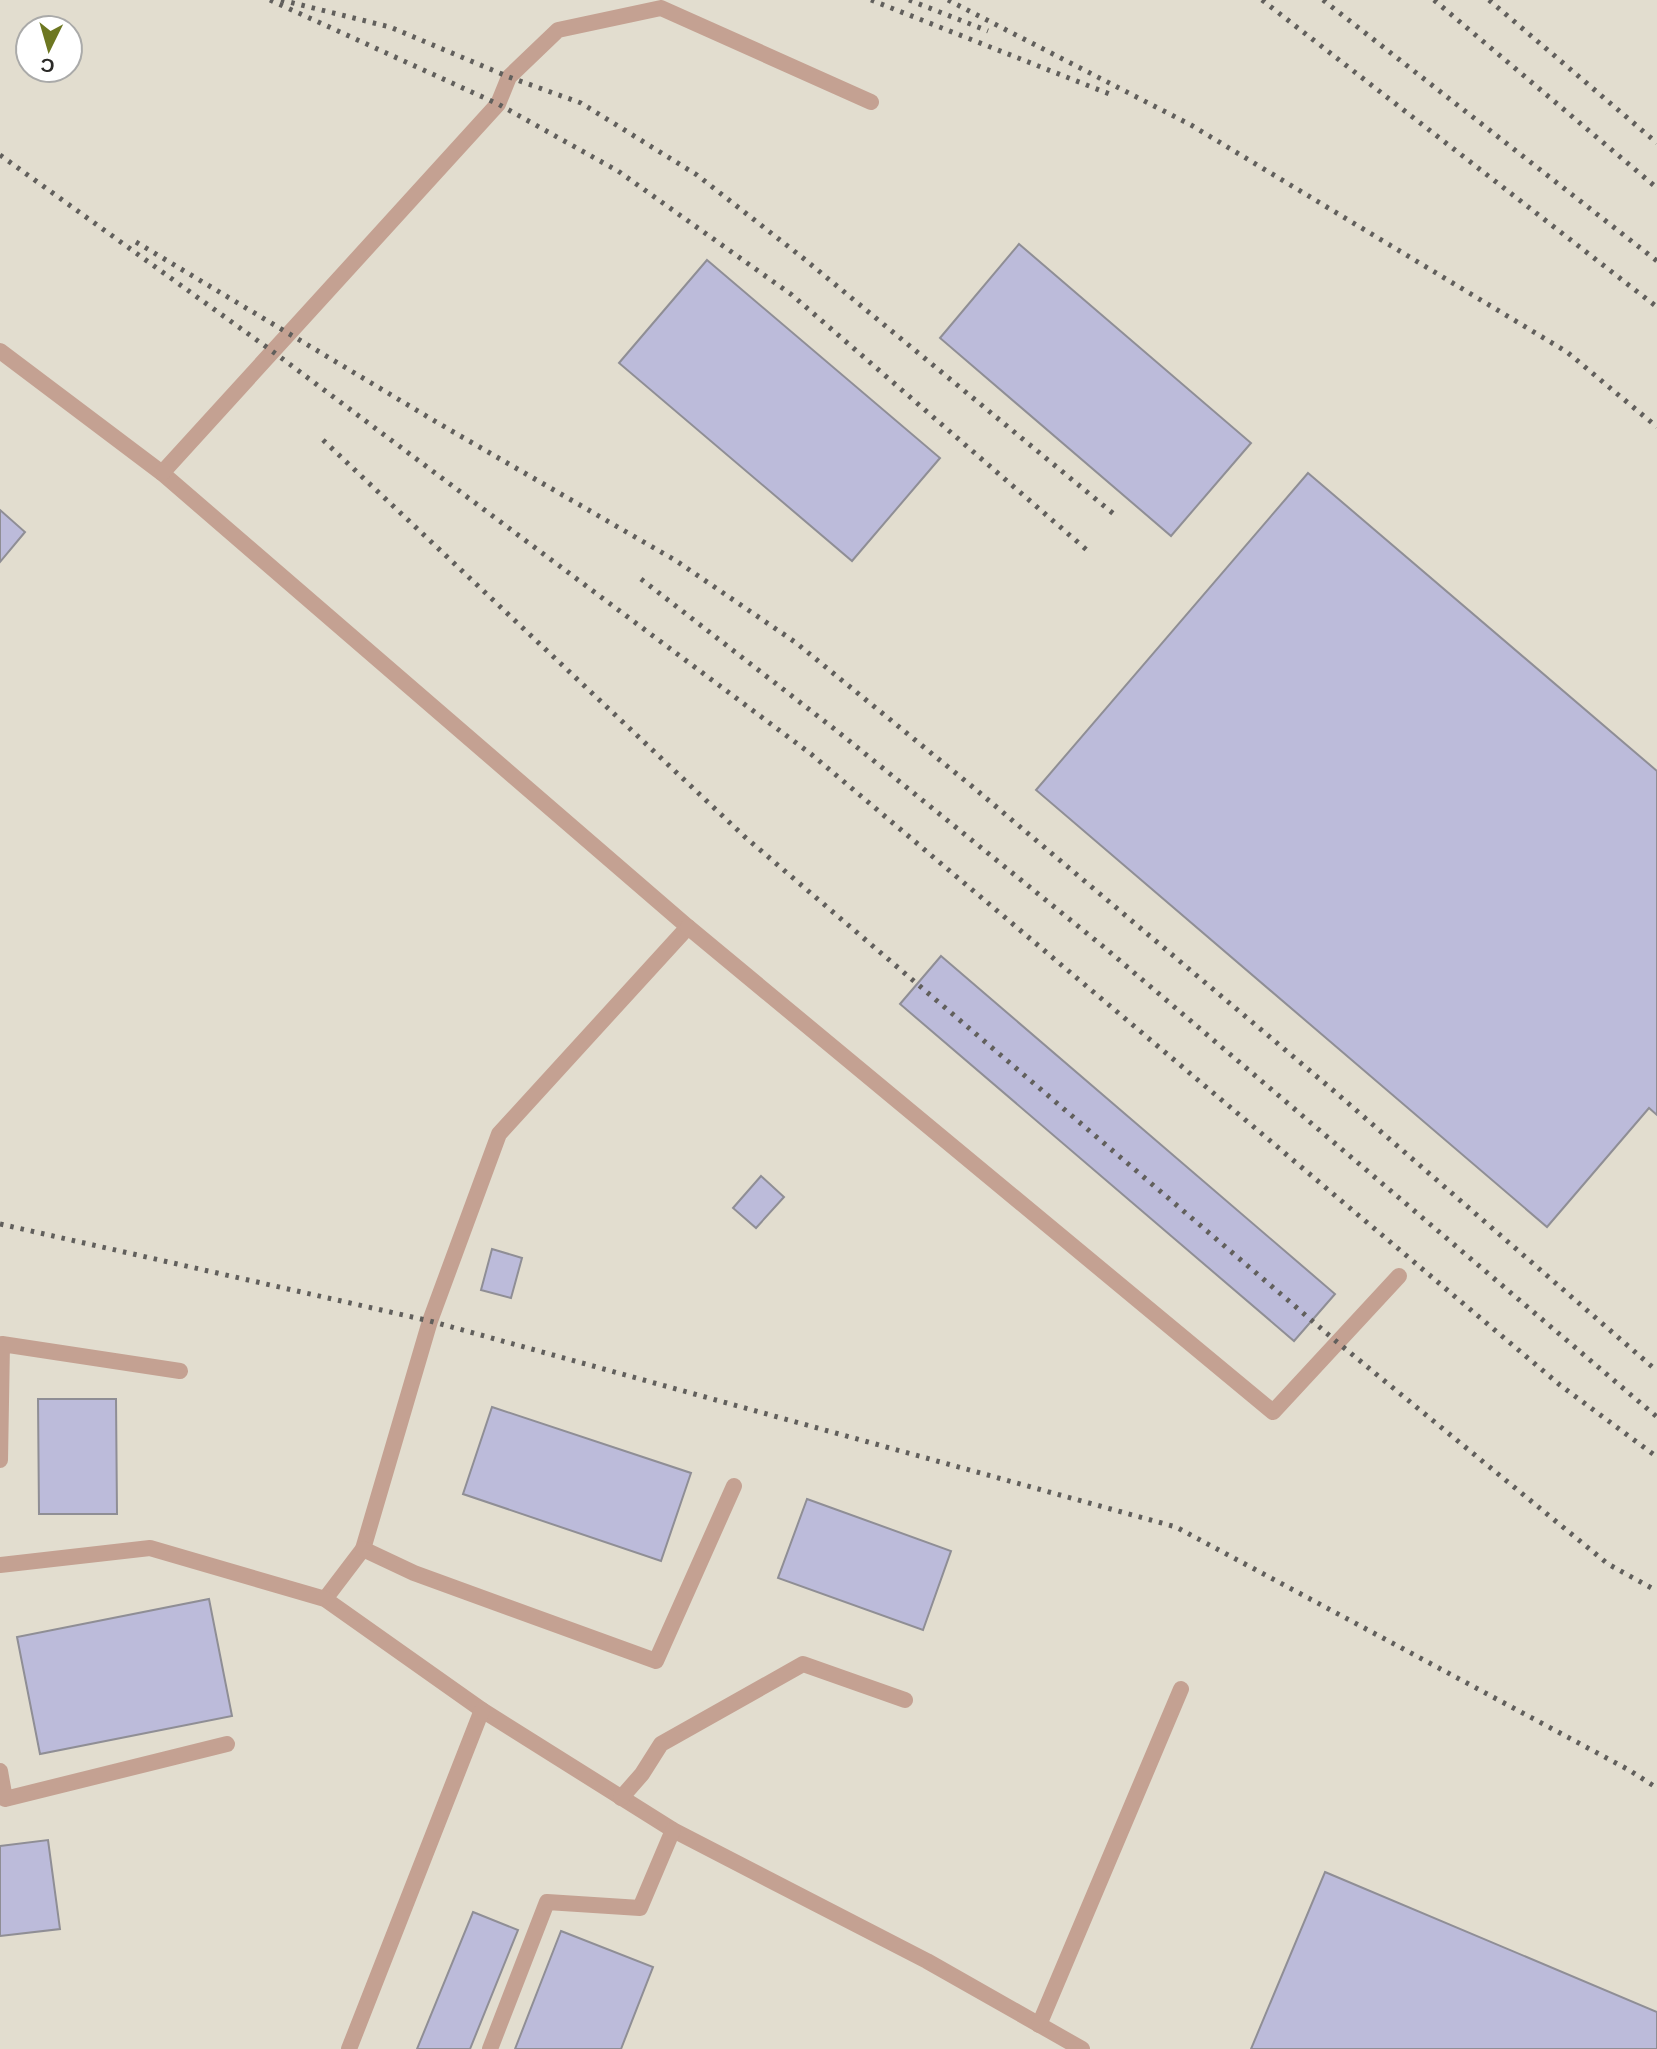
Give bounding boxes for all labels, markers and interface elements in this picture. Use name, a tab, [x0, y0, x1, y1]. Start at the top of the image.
north arrow	[14, 14, 84, 84]
text: С	[39, 54, 55, 78]

